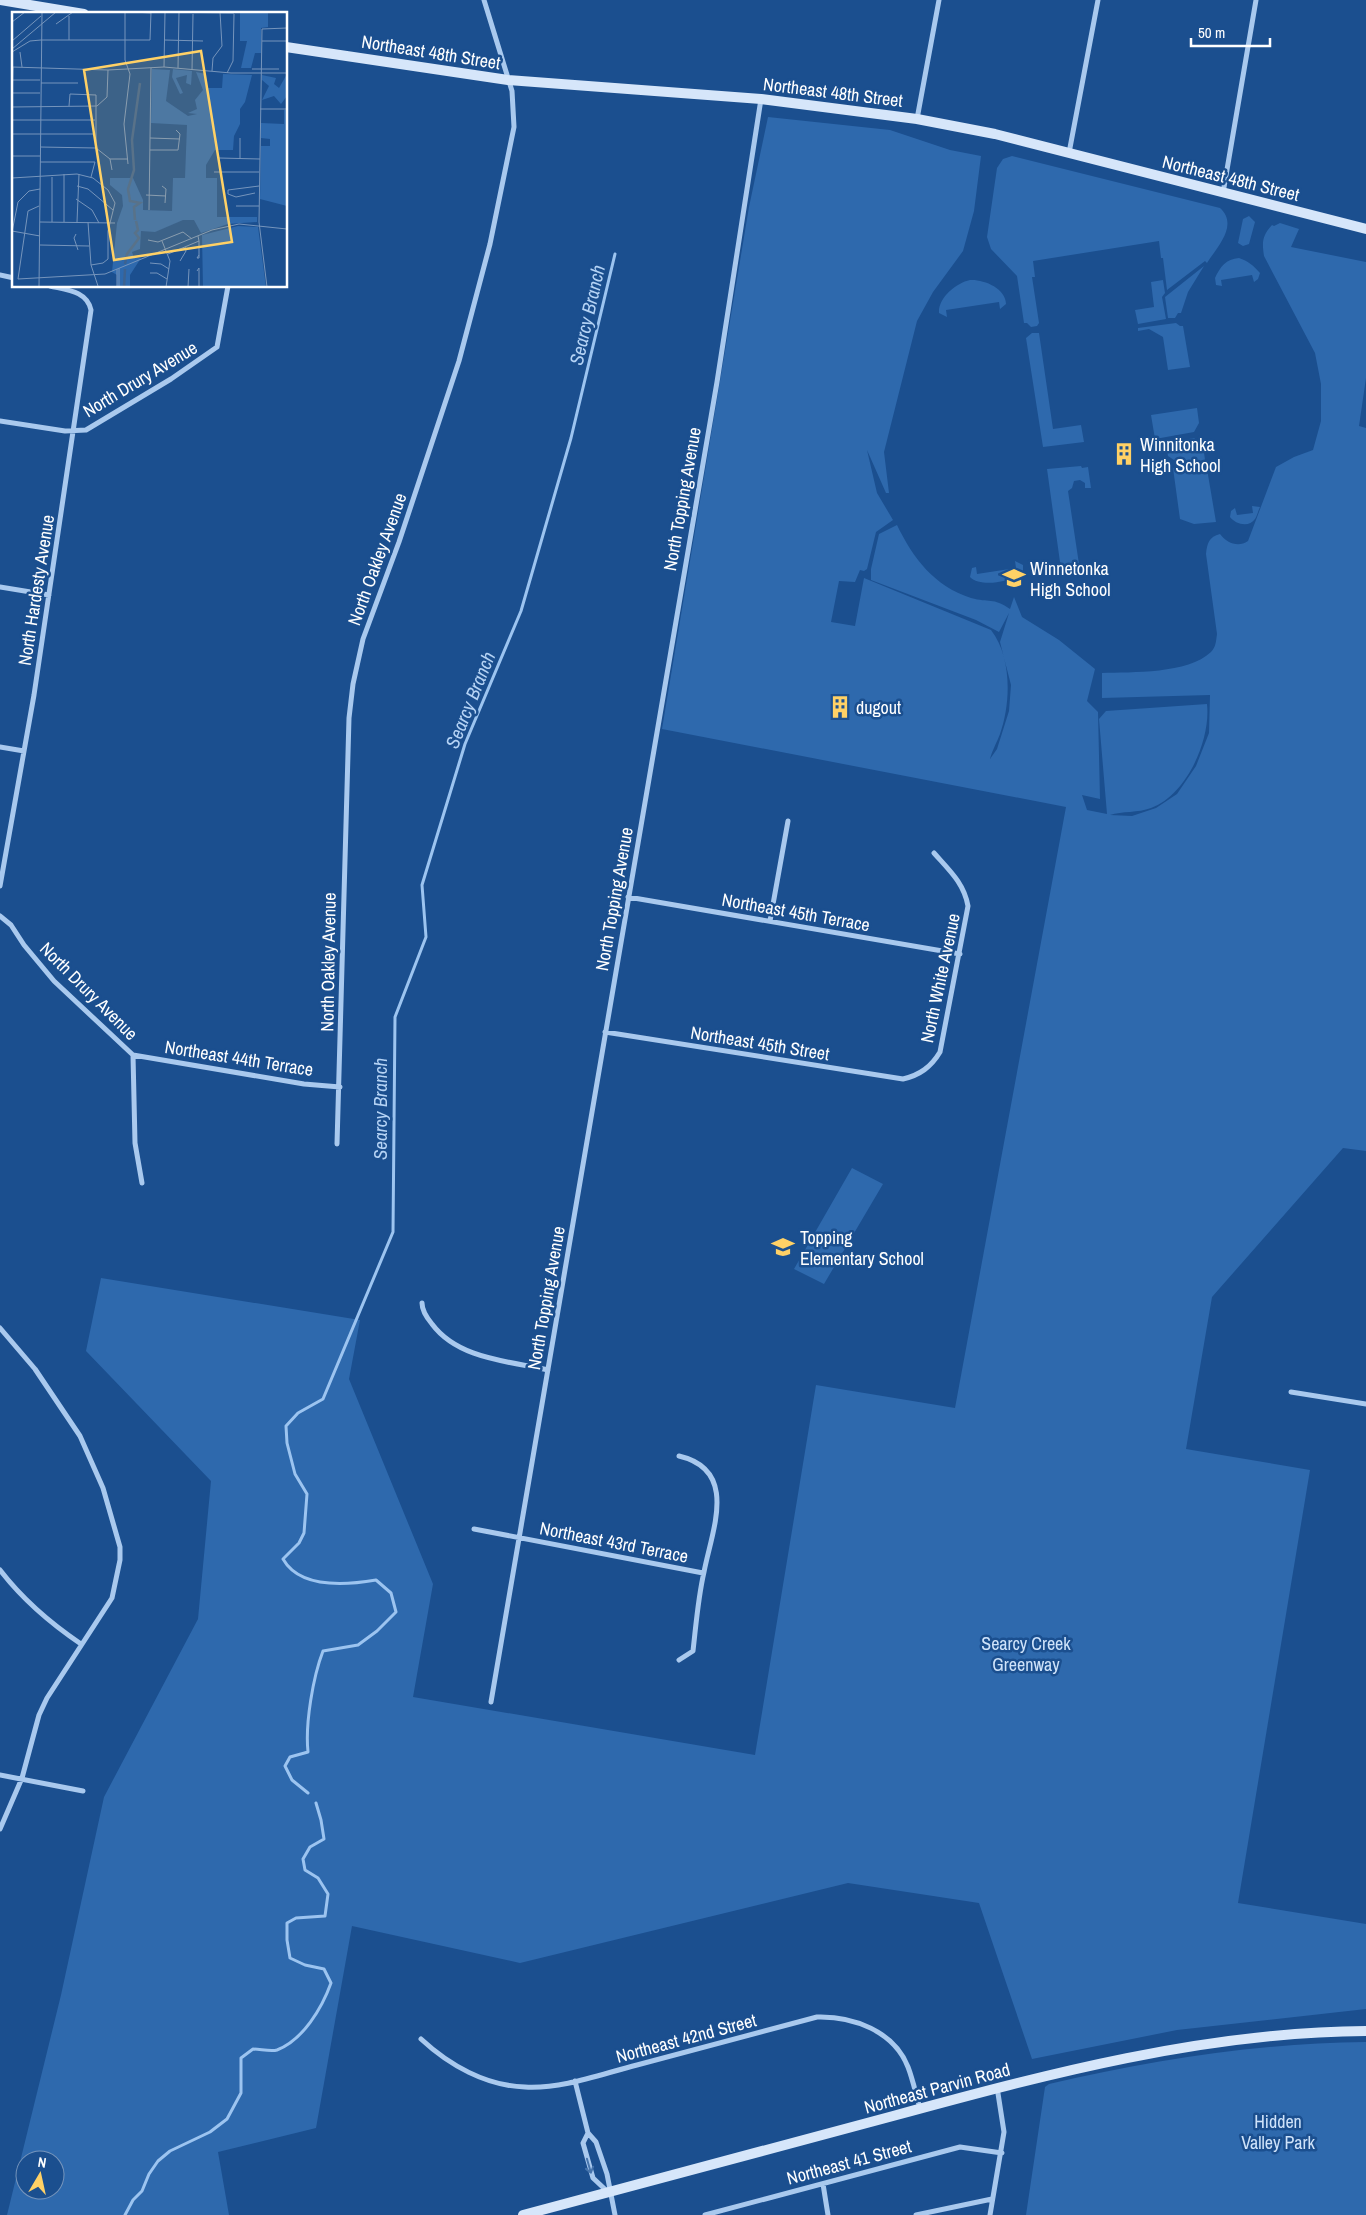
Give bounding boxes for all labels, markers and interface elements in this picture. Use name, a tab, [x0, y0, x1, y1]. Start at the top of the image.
inset map	[12, 12, 288, 288]
scale bar	[1191, 15, 1270, 47]
text: 50 m	[1198, 22, 1225, 43]
street label: Northeast 48th Street	[360, 29, 502, 75]
street label: Northeast 48th Street	[762, 71, 904, 113]
street label: Northeast 48th Street	[1160, 149, 1302, 207]
water label: Searcy Branch	[563, 262, 611, 368]
street label: North Drury Avenue	[78, 335, 202, 423]
street label: North Topping Avenue	[657, 425, 707, 573]
place label: Winnitonka High School	[1140, 432, 1220, 478]
building icon: Winnitonka High School	[1111, 441, 1137, 467]
street label: North Oakley Avenue	[341, 489, 413, 629]
street label: North Hardesty Avenue	[12, 513, 60, 667]
place label: Winnetonka High School	[1030, 556, 1110, 602]
school or university icon: Winnetonka High School	[1001, 565, 1027, 591]
water label: Searcy Branch	[439, 648, 501, 752]
building icon: dugout	[827, 694, 853, 720]
place label: dugout	[856, 695, 901, 720]
street label: North Topping Avenue	[589, 825, 639, 973]
street label: Northeast 45th Terrace	[720, 887, 872, 937]
street label: North Oakley Avenue	[314, 892, 342, 1032]
street label: North White Avenue	[914, 911, 966, 1045]
street label: North Drury Avenue	[34, 936, 144, 1046]
street label: Northeast 45th Street	[689, 1020, 831, 1066]
street label: Northeast 44th Terrace	[163, 1034, 315, 1082]
water label: Searcy Branch	[367, 1058, 393, 1160]
street label: North Topping Avenue	[521, 1224, 571, 1372]
place label: Topping Elementary School	[800, 1225, 924, 1271]
school or university icon: Topping Elementary School	[770, 1234, 796, 1260]
street label: Northeast 43rd Terrace	[538, 1515, 690, 1569]
park label: Searcy Creek Greenway	[981, 1631, 1071, 1677]
street label: Northeast 42nd Street	[613, 2007, 759, 2069]
street label: Northeast Parvin Road	[861, 2056, 1013, 2120]
park label: Hidden Valley Park	[1241, 2109, 1315, 2155]
street label: Northeast 41 Street	[784, 2133, 914, 2191]
north arrow	[15, 2150, 65, 2200]
text: N	[37, 2153, 48, 2172]
one-way arrow	[585, 2157, 595, 2173]

